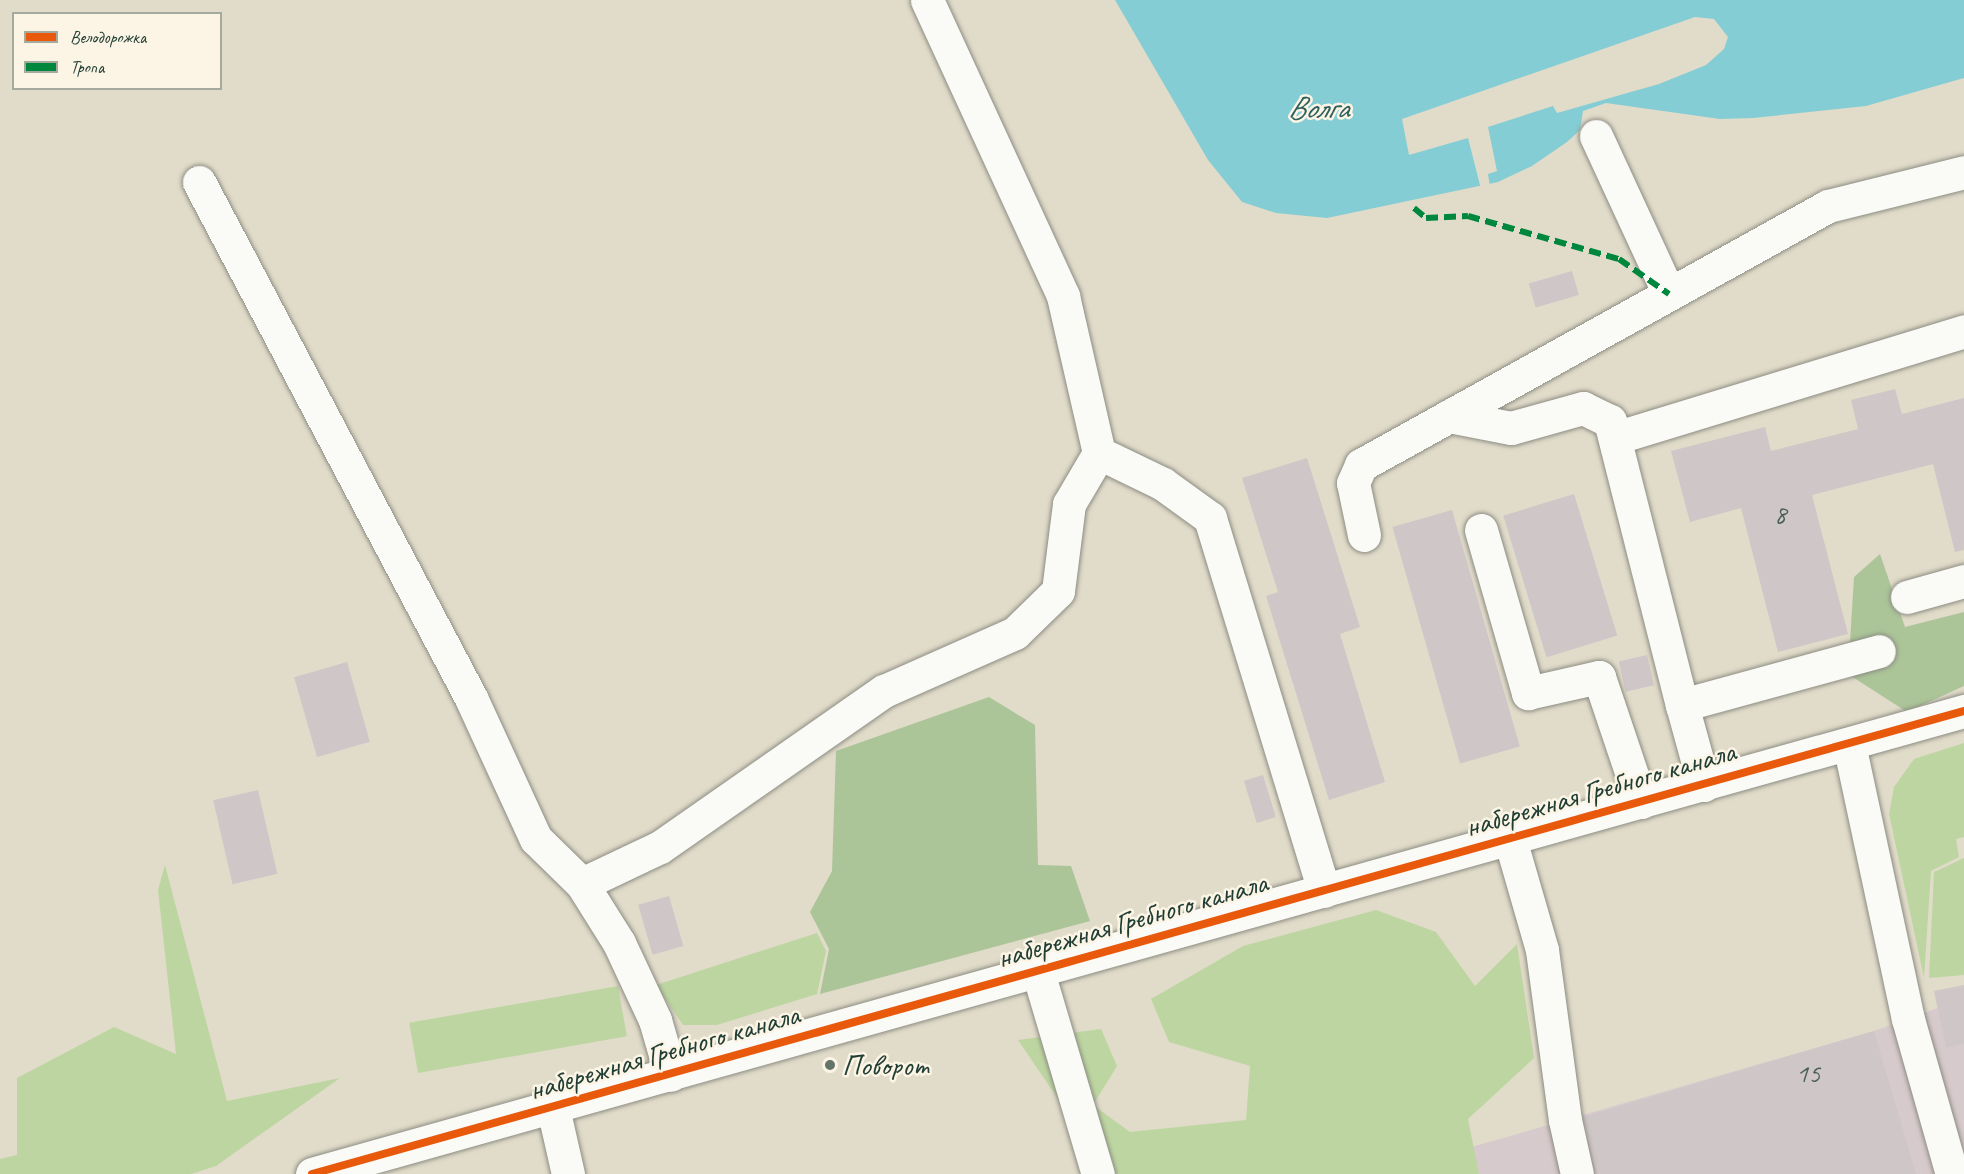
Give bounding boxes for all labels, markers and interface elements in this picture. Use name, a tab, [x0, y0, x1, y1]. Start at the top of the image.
legend	[12, 12, 222, 90]
text: Велодорожка	[70, 26, 146, 48]
text: Тропа	[70, 56, 104, 78]
water label: Волга	[1288, 89, 1348, 127]
house number: 8	[1774, 499, 1786, 531]
street label: набережная Гребного канала	[1461, 733, 1739, 845]
street label: набережная Гребного канала	[993, 864, 1271, 976]
street label: набережная Гребного канала	[525, 996, 803, 1108]
place label: Поворот	[842, 1047, 929, 1083]
marker: Поворот	[823, 1058, 837, 1072]
house number: 15	[1796, 1058, 1820, 1090]

